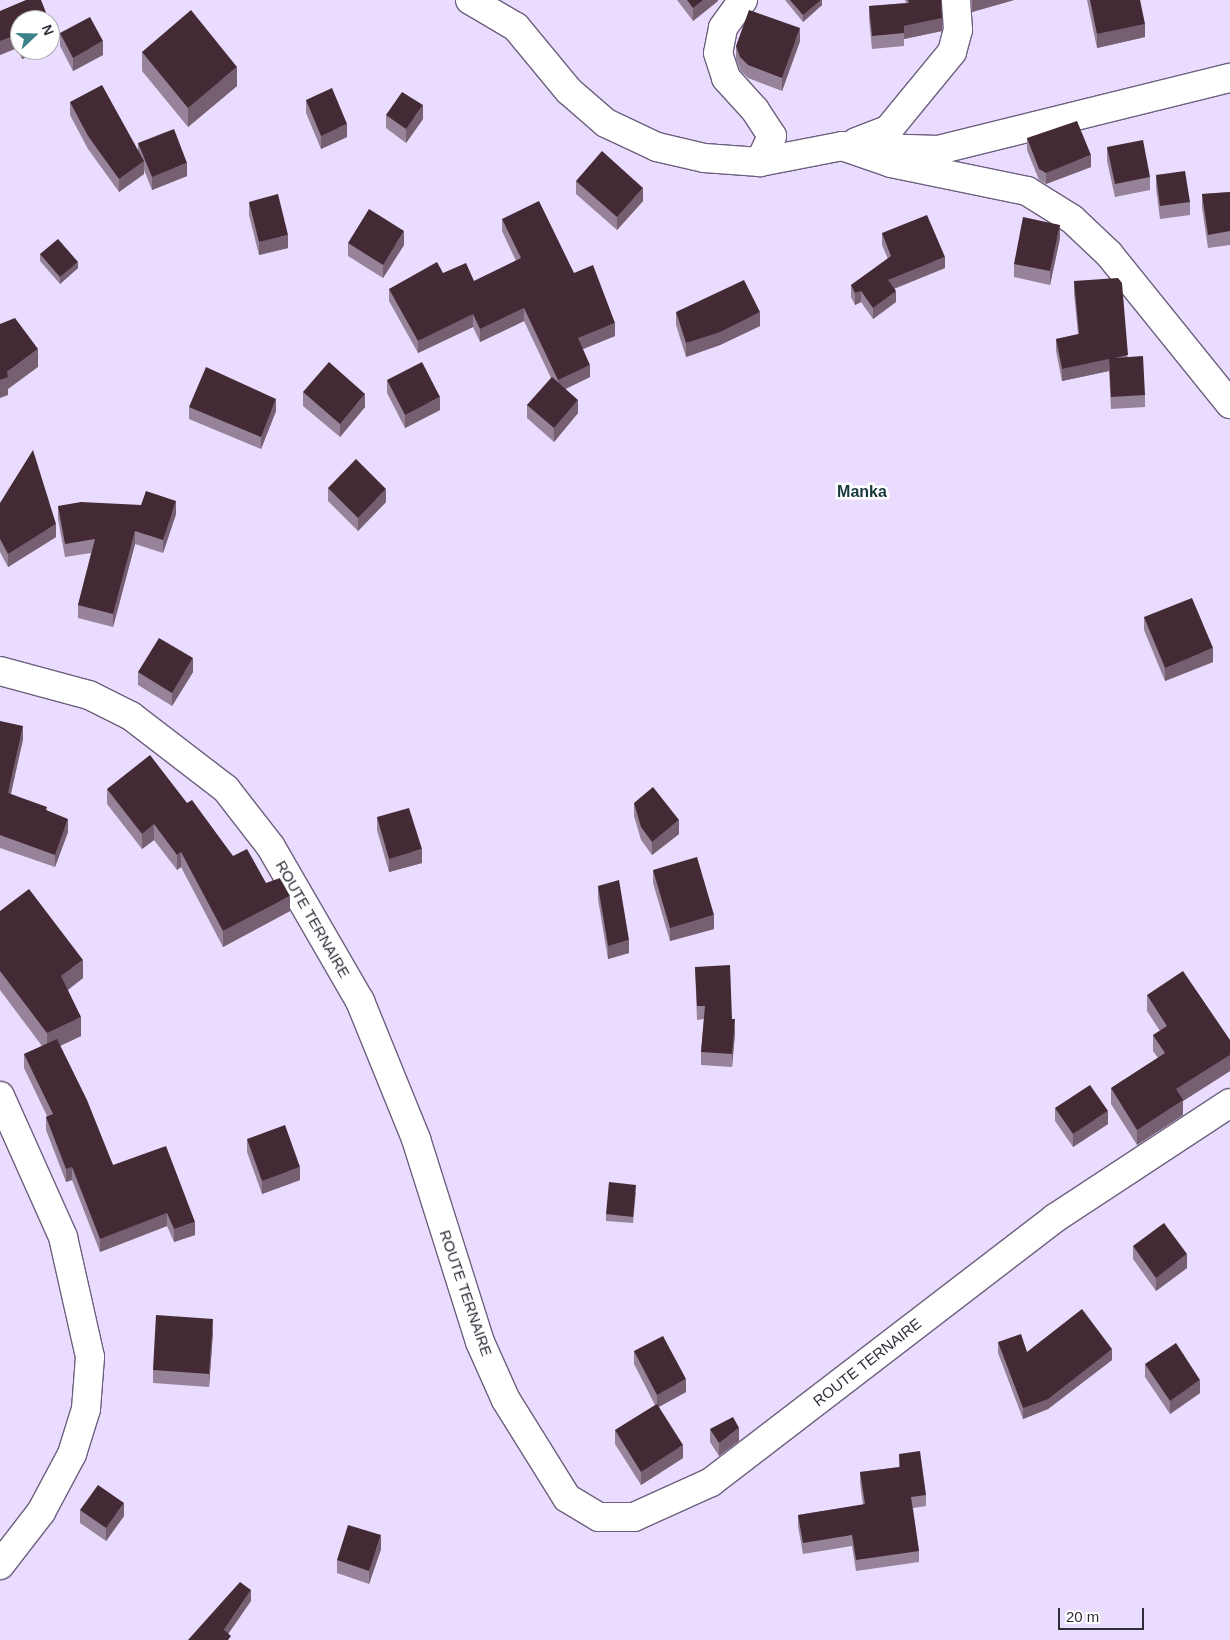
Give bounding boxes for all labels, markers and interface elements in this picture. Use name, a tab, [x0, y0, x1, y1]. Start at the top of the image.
north arrow	[10, 10, 60, 60]
text: N	[39, 22, 57, 38]
district label: Manka	[837, 482, 887, 502]
street label: ROUTE TERNAIRE	[272, 857, 354, 981]
street label: ROUTE TERNAIRE	[436, 1227, 496, 1359]
street label: ROUTE TERNAIRE	[809, 1314, 925, 1410]
scale bar	[1060, 1598, 1146, 1630]
text: 20 m	[1066, 1608, 1099, 1625]

